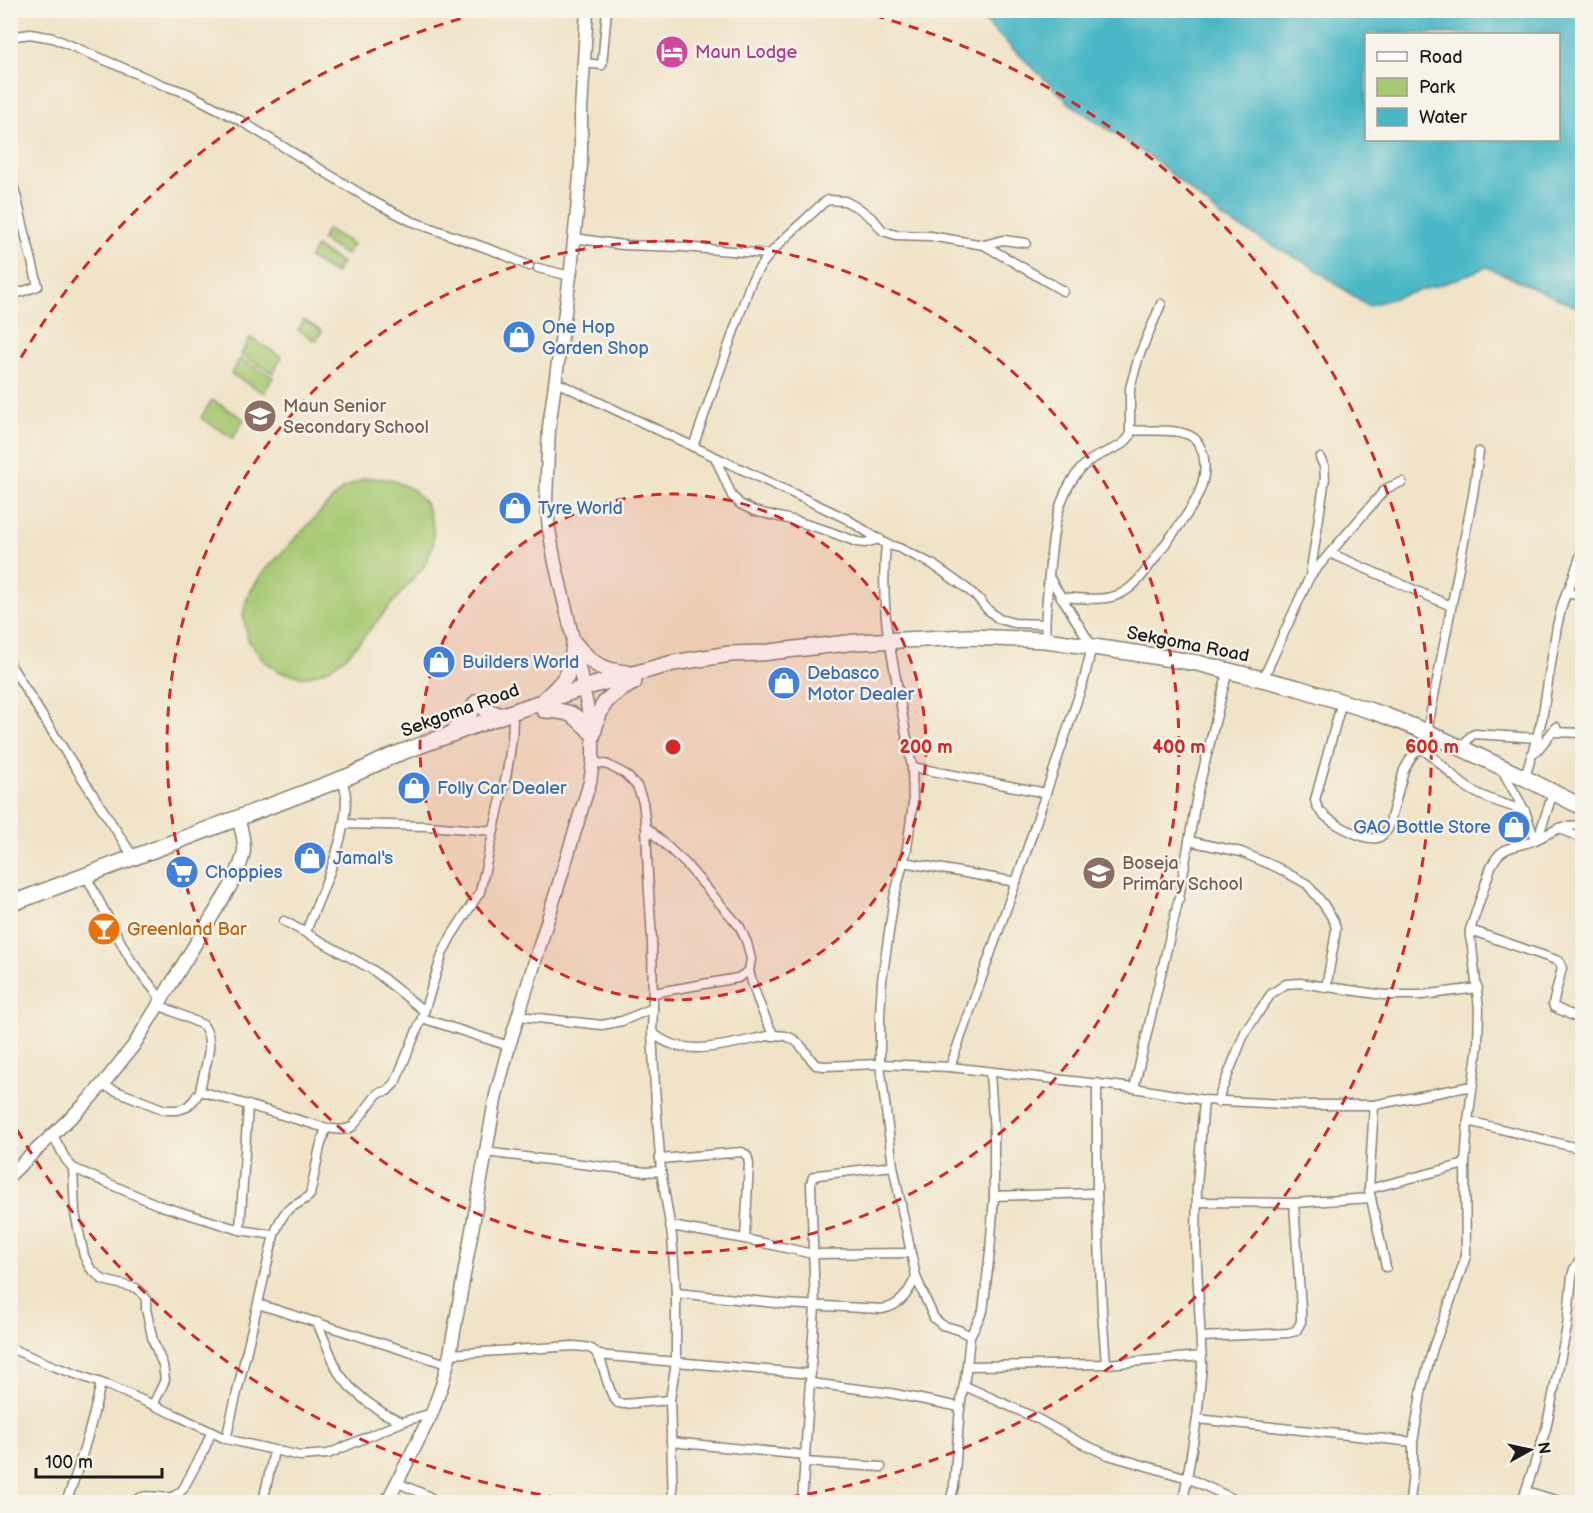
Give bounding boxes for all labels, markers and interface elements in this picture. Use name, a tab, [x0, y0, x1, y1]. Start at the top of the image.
legend	[1365, 33, 1560, 141]
hotel icon: Maun Lodge	[654, 34, 690, 70]
place label: Maun Lodge	[695, 42, 798, 63]
text: Road	[1419, 47, 1463, 68]
text: Park	[1419, 77, 1455, 98]
text: Water	[1419, 107, 1467, 128]
place label: One Hop Garden Shop	[542, 317, 649, 359]
shop icon: One Hop Garden Shop	[501, 319, 537, 355]
place label: Maun Senior Secondary School	[283, 396, 429, 438]
school or university icon: Maun Senior Secondary School	[242, 398, 278, 434]
shop icon: Tyre World	[497, 490, 533, 526]
place label: Tyre World	[538, 498, 623, 519]
street label: Sekgoma Road	[1125, 622, 1251, 667]
shop icon: Builders World	[421, 644, 457, 680]
place label: Builders World	[462, 652, 579, 673]
place label: Debasco Motor Dealer	[807, 663, 914, 705]
shop icon: Debasco Motor Dealer	[766, 665, 802, 701]
street label: Sekgoma Road	[398, 679, 522, 742]
centre of rings	[663, 737, 683, 757]
text: 200 m	[899, 737, 953, 758]
text: 400 m	[1152, 737, 1206, 758]
text: 600 m	[1405, 737, 1459, 758]
shop icon: Folly Car Dealer	[396, 770, 432, 806]
place label: Folly Car Dealer	[437, 778, 567, 799]
shop icon: GAO Bottle Store	[1496, 809, 1532, 845]
place label: GAO Bottle Store	[1353, 817, 1491, 838]
shop icon: Jamal's	[292, 840, 328, 876]
place label: Jamal's	[333, 848, 393, 869]
place label: Boseja Primary School	[1122, 853, 1243, 895]
supermarket icon: Choppies	[164, 854, 200, 890]
school or university icon: Boseja Primary School	[1081, 855, 1117, 891]
place label: Choppies	[205, 862, 283, 883]
bar icon: Greenland Bar	[86, 911, 122, 947]
place label: Greenland Bar	[127, 919, 247, 940]
north arrow	[1500, 1420, 1560, 1480]
scale bar	[36, 1441, 162, 1479]
text: N	[1533, 1441, 1554, 1455]
text: 100 m	[45, 1452, 93, 1473]

